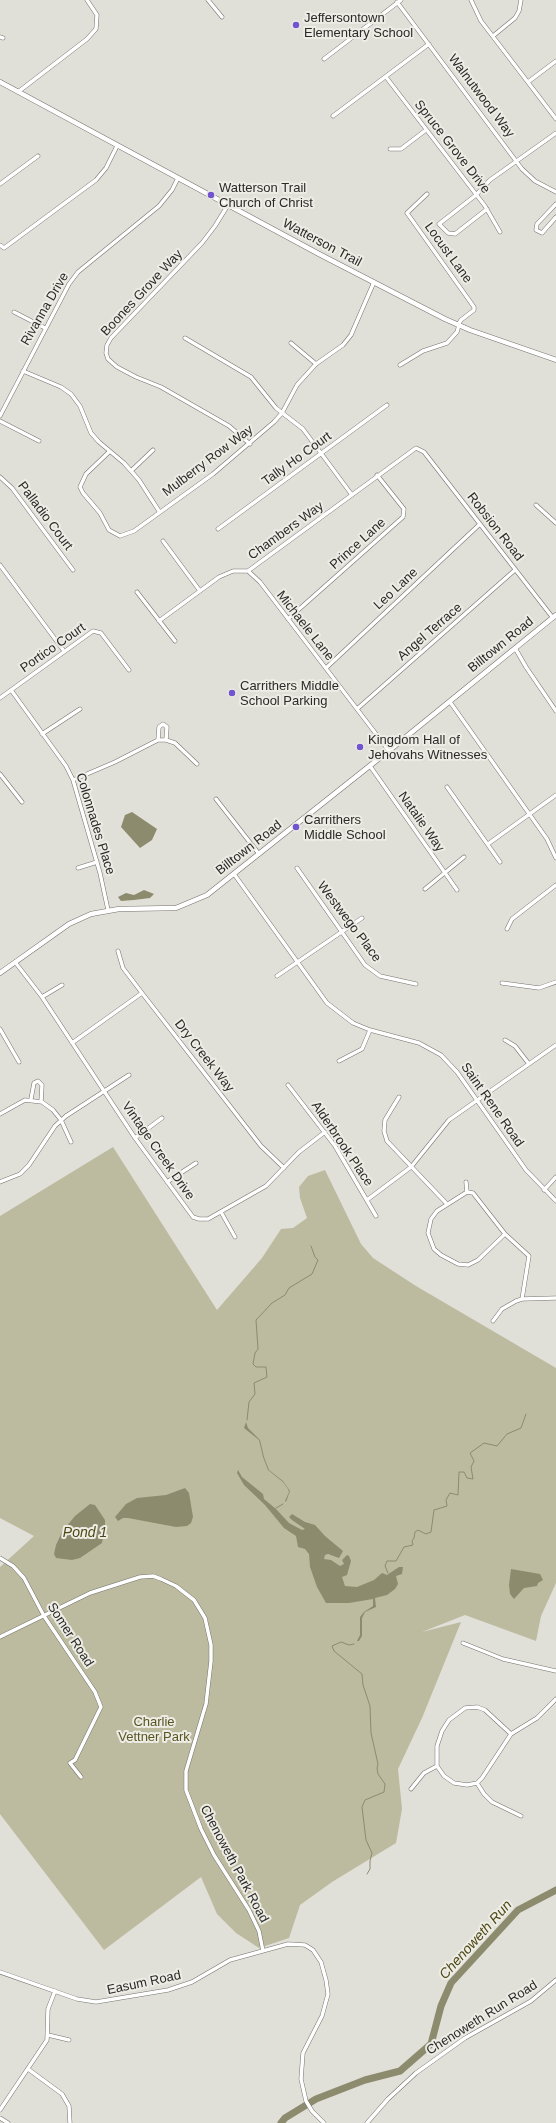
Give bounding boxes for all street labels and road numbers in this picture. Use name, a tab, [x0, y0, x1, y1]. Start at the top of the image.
street label: Walnutwood Way	[445, 51, 517, 141]
street label: Spruce Grove Drive	[411, 97, 493, 197]
street label: Watterson Trail	[280, 216, 364, 270]
street label: Locust Lane	[421, 220, 475, 286]
street label: Boones Grove Way	[98, 247, 186, 339]
street label: Rivanna Drive	[18, 270, 72, 348]
street label: Mulberry Row Way	[160, 422, 256, 500]
street label: Tally Ho Court	[259, 429, 335, 489]
street label: Palladio Court	[14, 479, 76, 553]
street label: Robsion Road	[463, 490, 527, 564]
street label: Chambers Way	[245, 499, 327, 563]
street label: Prince Lane	[327, 515, 389, 573]
street label: Leo Lane	[371, 565, 421, 613]
street label: Michaele Lane	[273, 588, 337, 664]
street label: Angel Terrace	[395, 600, 465, 664]
street label: Billtown Road	[465, 614, 537, 676]
street label: Portico Court	[17, 620, 89, 676]
street label: Colonnades Place	[72, 771, 118, 877]
street label: Natalie Way	[395, 789, 447, 855]
street label: Billtown Road	[213, 817, 285, 879]
street label: Westwego Place	[314, 879, 384, 965]
street label: Dry Creek Way	[171, 1017, 237, 1095]
street label: Saint Rene Road	[457, 1060, 527, 1150]
street label: Vintage Creek Drive	[118, 1099, 198, 1203]
street label: Alderbrook Place	[308, 1099, 376, 1189]
street label: Somer Road	[44, 1600, 96, 1670]
street label: Chenoweth Park Road	[196, 1803, 272, 1925]
street label: Easum Road	[106, 1968, 182, 1998]
street label: Chenoweth Run Road	[424, 1977, 540, 2059]

